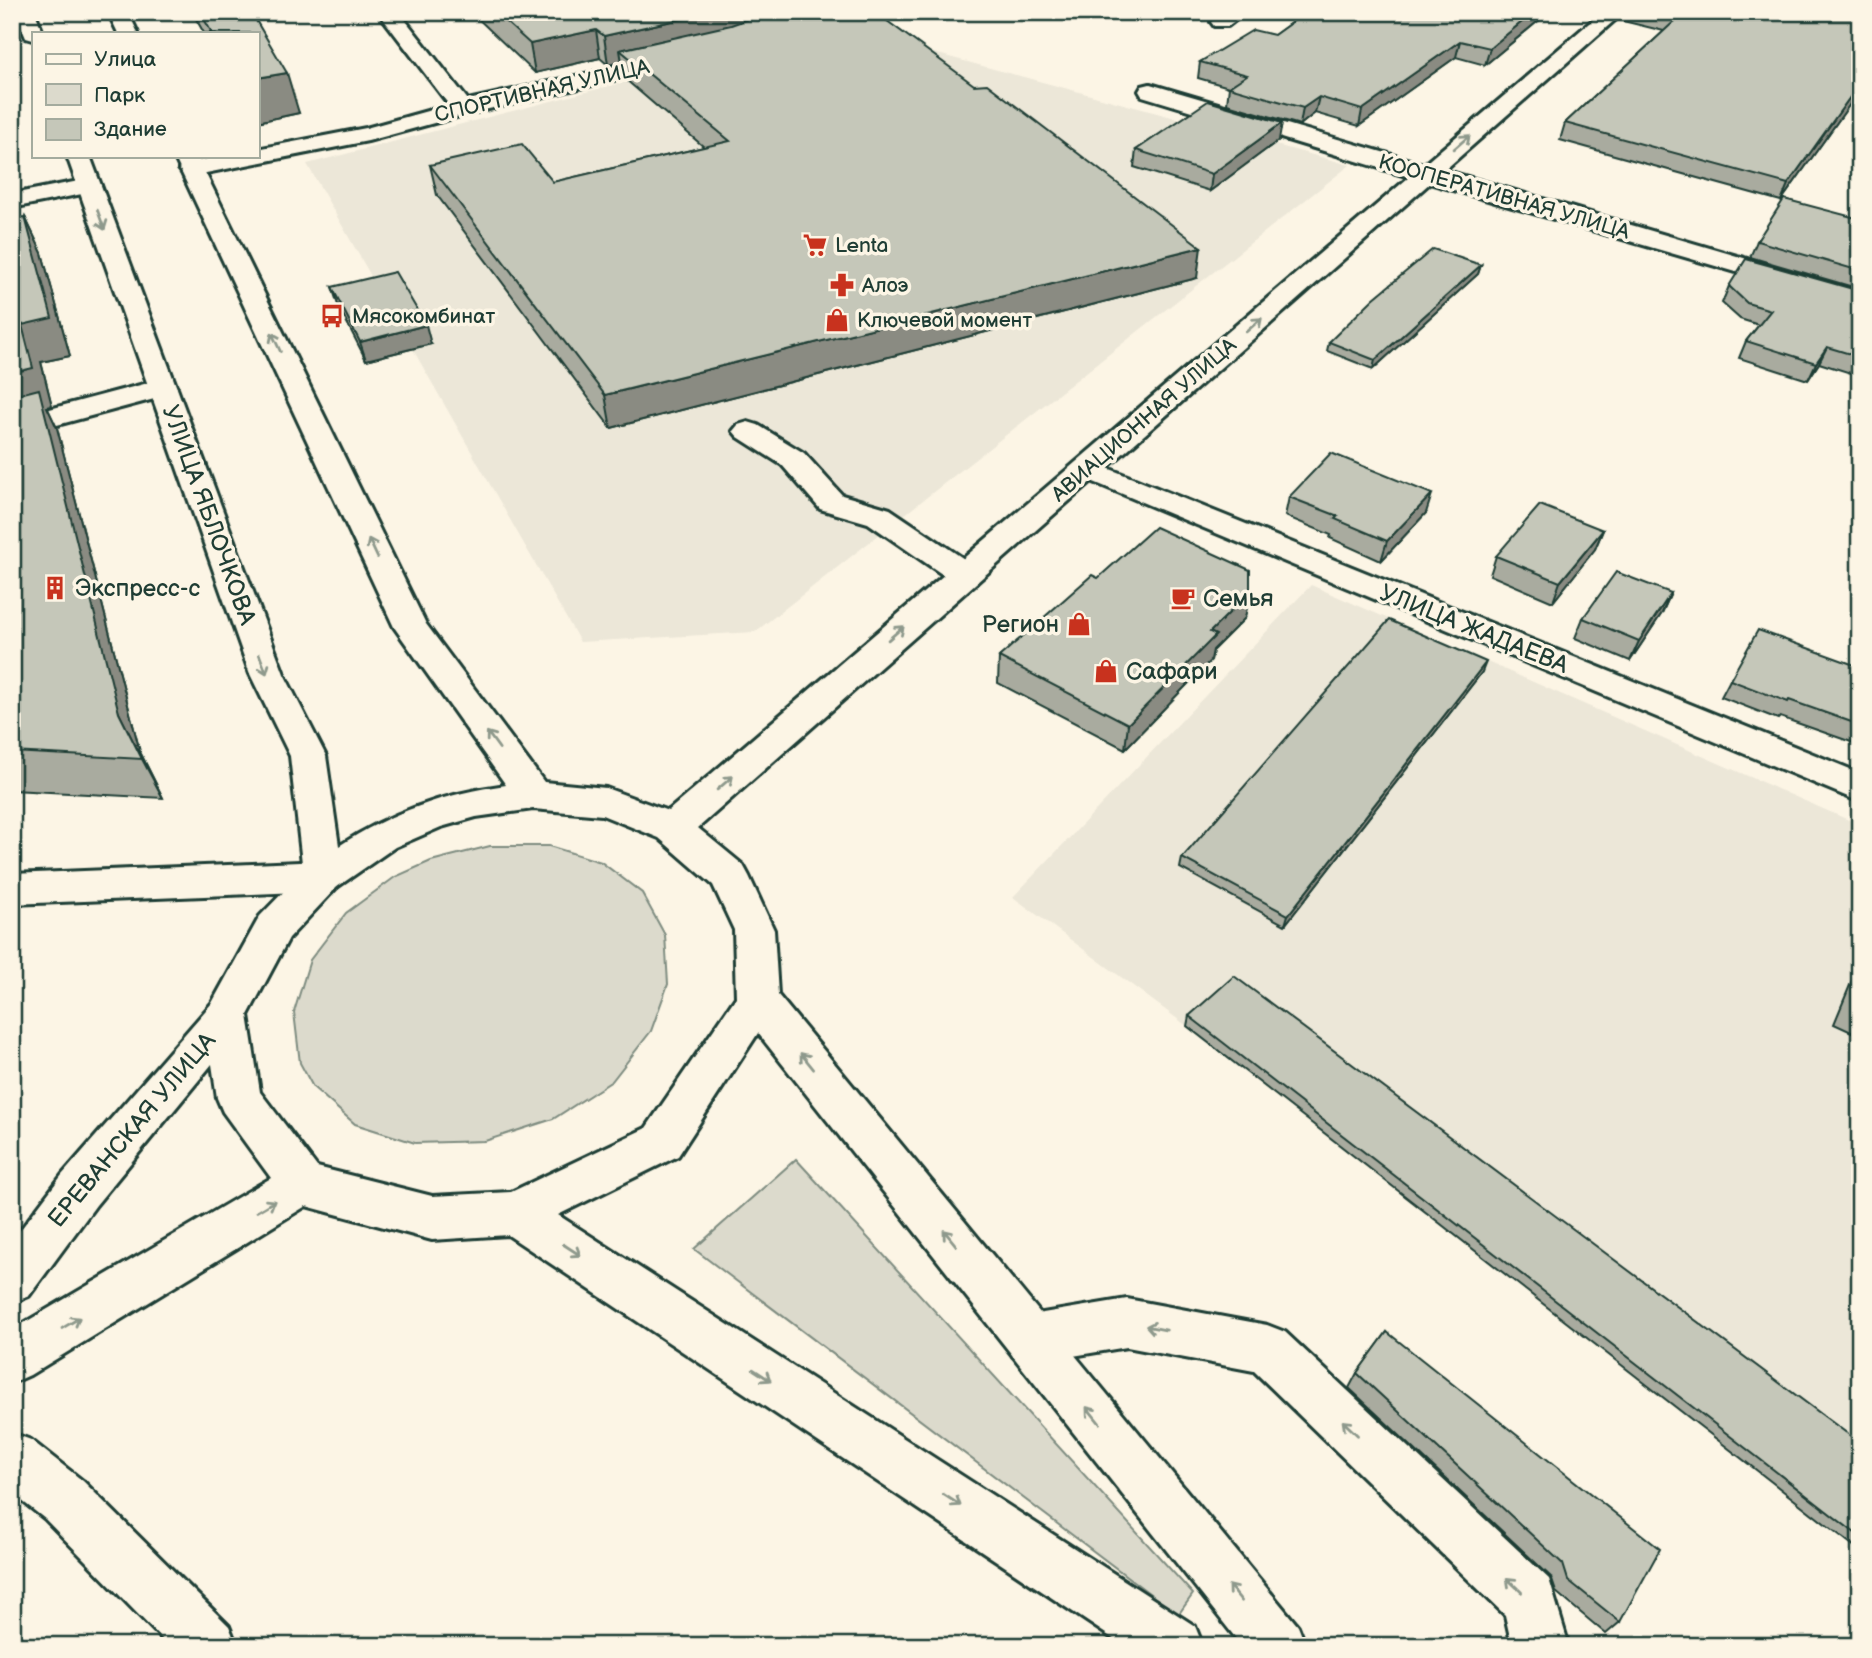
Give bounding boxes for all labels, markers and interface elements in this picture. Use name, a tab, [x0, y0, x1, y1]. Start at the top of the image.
legend	[32, 32, 259, 158]
text: Улица	[94, 47, 157, 72]
street label: СПОРТИВНАЯ УЛИЦА	[432, 54, 652, 128]
text: Парк	[94, 83, 145, 108]
text: Здание	[94, 117, 167, 142]
one-way arrow	[1452, 134, 1470, 150]
street label: КООПЕРАТИВНАЯ УЛИЦА	[1376, 149, 1633, 245]
one-way arrow	[96, 208, 109, 230]
supermarket icon: Lenta	[801, 231, 829, 259]
place label: Lenta	[835, 233, 888, 258]
pharmacy icon: Алоэ	[828, 271, 856, 299]
place label: Алоэ	[861, 273, 909, 298]
bus stop icon: Мясокомбинат	[318, 302, 346, 330]
place label: Мясокомбинат	[352, 304, 496, 329]
shop icon: Ключевой момент	[823, 306, 851, 334]
place label: Ключевой момент	[857, 308, 1033, 333]
one-way arrow	[1245, 317, 1263, 333]
one-way arrow	[268, 332, 282, 353]
street label: АВИАЦИОННАЯ УЛИЦА	[1046, 333, 1242, 508]
street label: УЛИЦА ЯБЛОЧКОВА	[156, 401, 262, 629]
one-way arrow	[366, 538, 380, 559]
building icon: Экспресс-с	[41, 574, 69, 602]
place label: Экспресс-с	[75, 574, 201, 603]
street label: УЛИЦА ЖАДАЕВА	[1376, 578, 1573, 680]
cafe icon: Семья	[1169, 584, 1197, 612]
place label: Семья	[1203, 584, 1274, 613]
place label: Регион	[982, 610, 1059, 639]
shop icon: Регион	[1065, 610, 1093, 638]
one-way arrow	[887, 625, 905, 641]
one-way arrow	[258, 652, 271, 674]
shop icon: Сафари	[1092, 657, 1120, 685]
place label: Сафари	[1126, 657, 1218, 686]
one-way arrow	[486, 731, 500, 750]
one-way arrow	[716, 775, 734, 791]
street label: ЕРЕВАНСКАЯ УЛИЦА	[42, 1026, 222, 1233]
one-way arrow	[799, 1053, 814, 1071]
one-way arrow	[255, 1199, 275, 1213]
one-way arrow	[942, 1230, 958, 1248]
one-way arrow	[561, 1244, 581, 1258]
one-way arrow	[60, 1316, 80, 1330]
one-way arrow	[1145, 1321, 1168, 1334]
one-way arrow	[752, 1368, 771, 1382]
one-way arrow	[1085, 1407, 1100, 1425]
one-way arrow	[1342, 1420, 1359, 1437]
one-way arrow	[942, 1493, 962, 1507]
one-way arrow	[1506, 1577, 1523, 1594]
one-way arrow	[1227, 1584, 1243, 1602]

